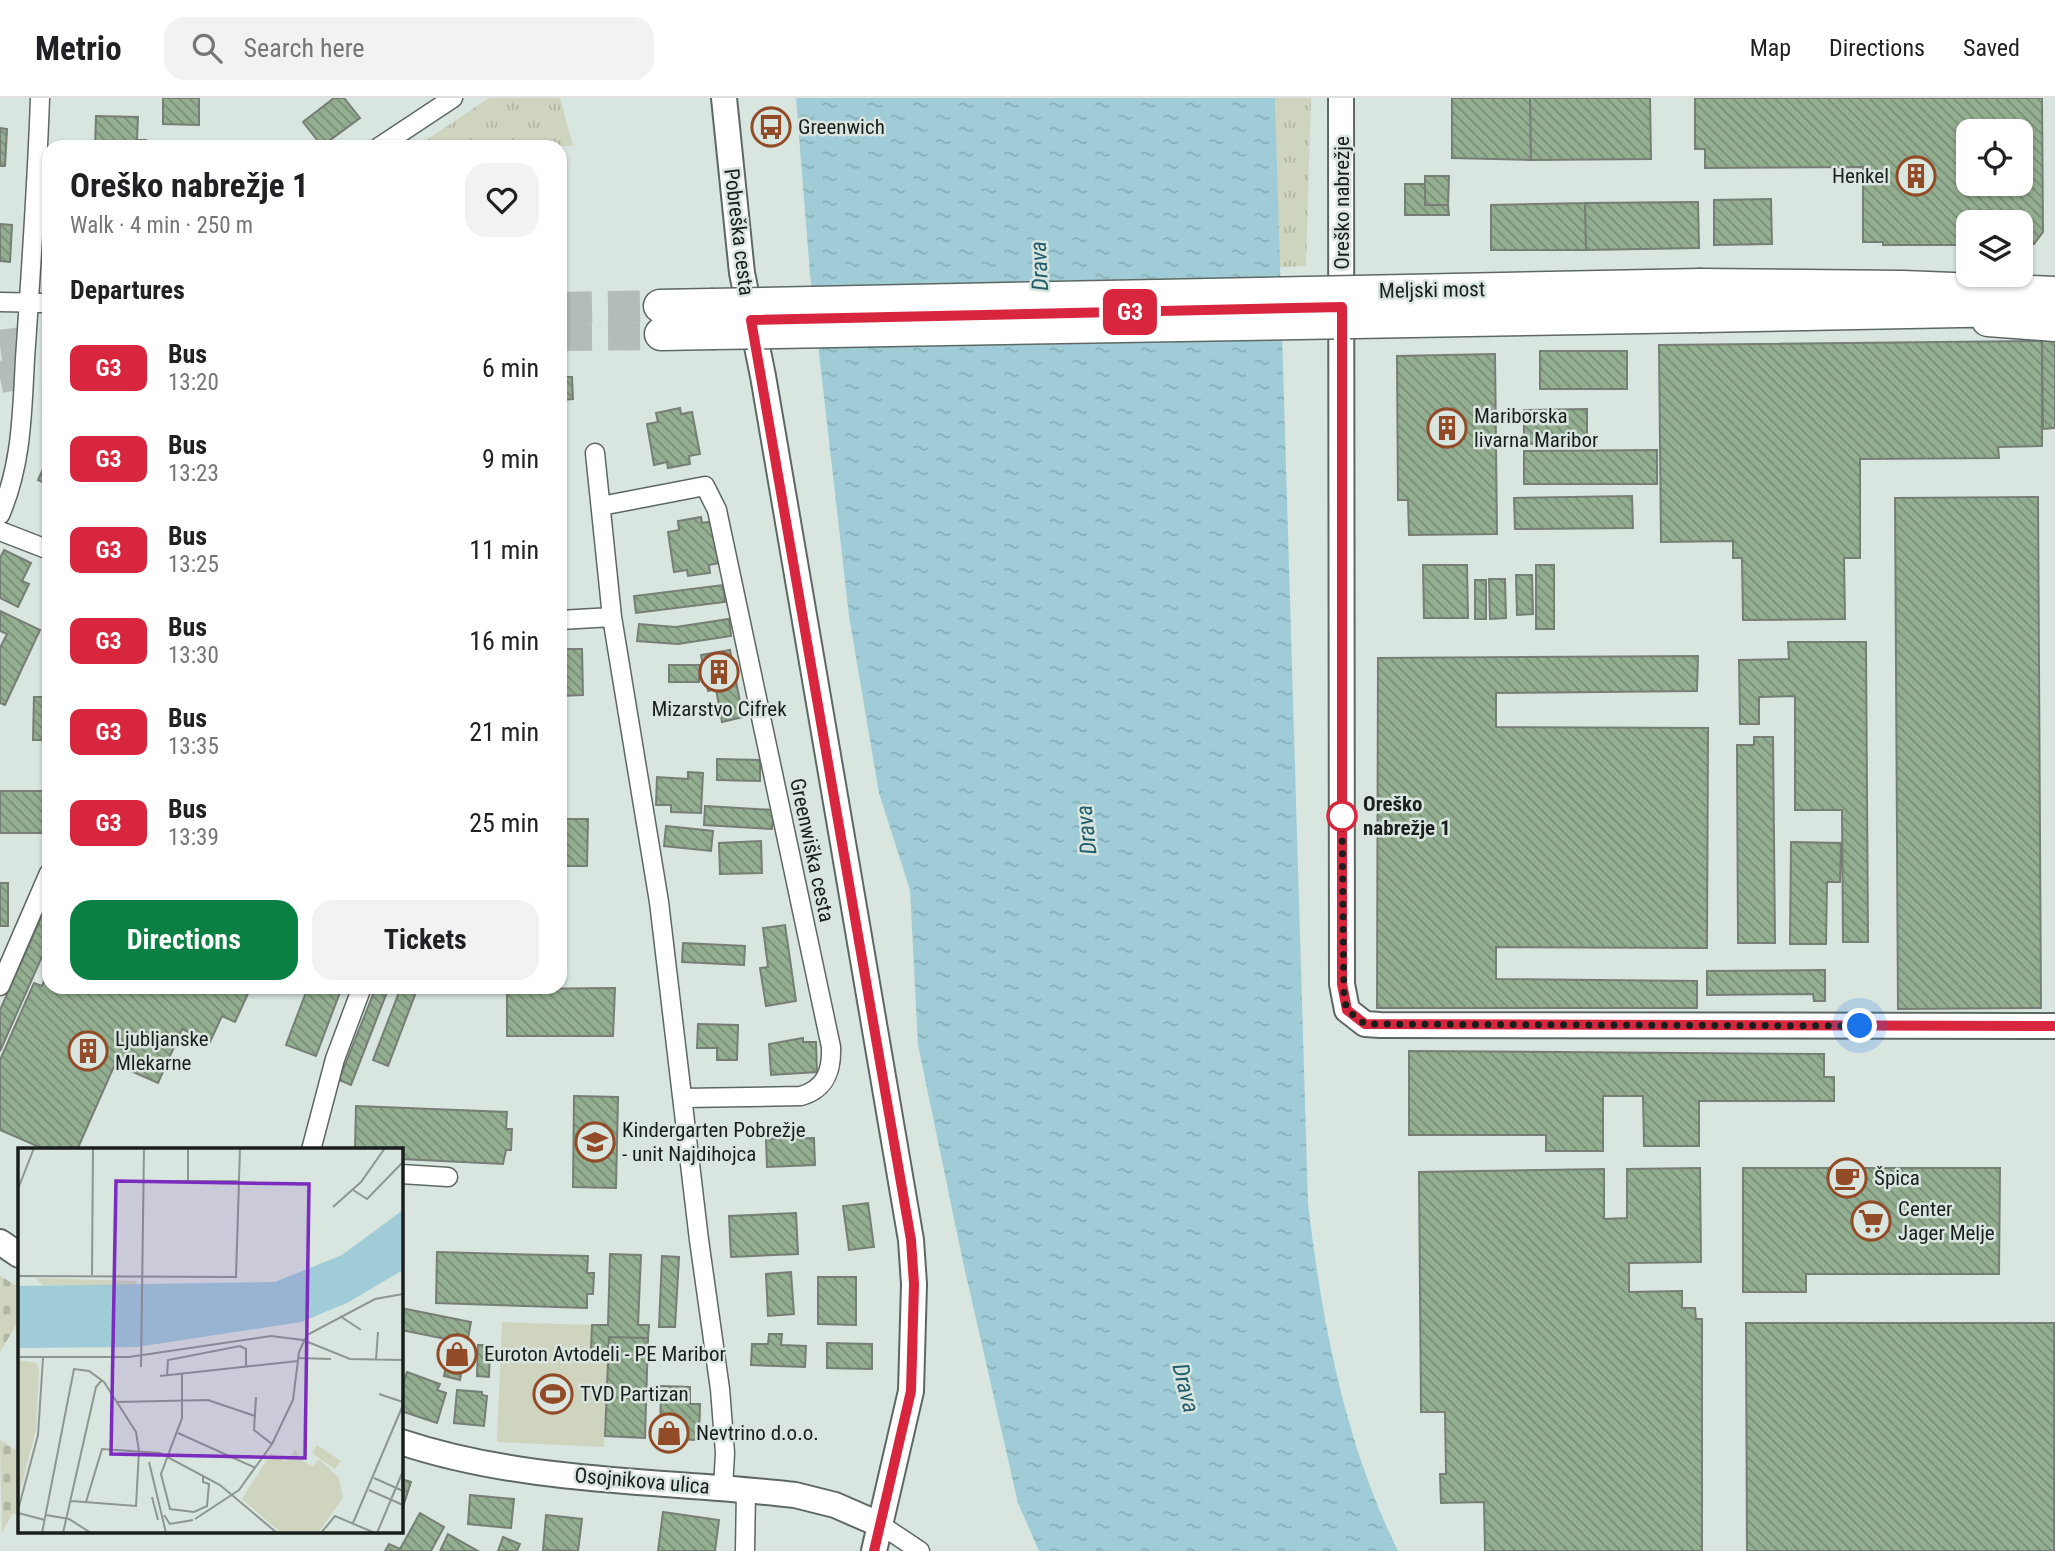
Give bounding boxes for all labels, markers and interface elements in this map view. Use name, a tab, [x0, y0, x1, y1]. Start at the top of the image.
search box	[164, 17, 654, 80]
text: Metrio	[35, 29, 122, 68]
icon: search	[188, 29, 226, 67]
text: Search here	[244, 33, 365, 63]
text: Map	[1750, 34, 1791, 62]
text: Directions	[1829, 34, 1925, 62]
text: Saved	[1963, 34, 2020, 62]
bus stop icon: Greenwich	[750, 106, 792, 148]
place label: Greenwich	[798, 115, 885, 139]
map controls	[1956, 119, 2033, 287]
button: locate	[1956, 119, 2033, 196]
street label: Oreško nabrežje	[1330, 136, 1354, 270]
building icon: Henkel	[1895, 155, 1937, 197]
button: heart	[465, 163, 539, 237]
place label: Henkel	[1832, 164, 1889, 188]
text: Oreško nabrežje 1	[70, 166, 309, 205]
street label: Pobreška cesta	[719, 167, 759, 297]
button: layers	[1956, 210, 2033, 287]
text: Walk · 4 min · 250 m	[70, 212, 253, 239]
water label: Drava	[1025, 240, 1054, 291]
text: Departures	[70, 275, 185, 305]
street label: Meljski most	[1379, 277, 1485, 303]
line badge: G3	[1098, 289, 1162, 335]
text: G3	[1117, 298, 1143, 326]
text: Bus	[168, 339, 207, 369]
text: 6 min	[482, 353, 539, 383]
text: G3	[95, 354, 122, 382]
text: 13:20	[168, 369, 219, 396]
place label: Mariborska livarna Maribor	[1474, 404, 1598, 452]
building icon: Mariborska livarna Maribor	[1426, 407, 1468, 449]
text: Bus	[168, 430, 207, 460]
text: 9 min	[482, 444, 539, 474]
text: G3	[95, 445, 122, 473]
text: 13:23	[168, 460, 219, 487]
text: Bus	[168, 521, 207, 551]
text: 11 min	[469, 535, 539, 565]
text: G3	[95, 536, 122, 564]
text: 13:25	[168, 551, 219, 578]
text: Bus	[168, 612, 207, 642]
text: 16 min	[469, 626, 539, 656]
text: G3	[95, 627, 122, 655]
text: 13:30	[168, 642, 219, 669]
building icon: Mizarstvo Cifrek	[698, 651, 740, 693]
place label: Mizarstvo Cifrek	[651, 697, 787, 721]
text: Bus	[168, 703, 207, 733]
text: 21 min	[469, 717, 539, 747]
text: G3	[95, 718, 122, 746]
text: 13:35	[168, 733, 219, 760]
street label: Greenwiška cesta	[785, 776, 839, 924]
place label: Oreško nabrežje 1	[1363, 792, 1451, 840]
text: Bus	[168, 794, 207, 824]
marker: Oreško nabrežje 1	[1327, 801, 1357, 831]
water label: Drava	[1070, 804, 1103, 856]
text: 25 min	[469, 808, 539, 838]
text: G3	[95, 809, 122, 837]
text: 13:39	[168, 824, 219, 851]
button: Directions	[70, 900, 298, 980]
button: Tickets	[312, 900, 539, 980]
your location	[1842, 1008, 1877, 1043]
place label: Ljubljanske Mlekarne	[115, 1027, 209, 1075]
building icon: Ljubljanske Mlekarne	[67, 1030, 109, 1072]
place label: Kindergarten Pobrežje - unit Najdihojca	[622, 1118, 806, 1166]
school or university icon: Kindergarten Pobrežje - unit Najdihojca	[574, 1121, 616, 1163]
inset map	[18, 1148, 402, 1534]
cafe icon: Špica	[1826, 1157, 1868, 1199]
place label: Špica	[1874, 1166, 1920, 1190]
place label: Center Jager Melje	[1898, 1197, 1995, 1245]
supermarket icon: Center Jager Melje	[1850, 1200, 1892, 1242]
shop icon: Euroton Avtodeli - PE Maribor	[436, 1333, 478, 1375]
place label: Euroton Avtodeli - PE Maribor	[484, 1342, 726, 1366]
water label: Drava	[1166, 1361, 1205, 1415]
sports icon: TVD Partizan	[532, 1373, 574, 1415]
place label: TVD Partizan	[580, 1382, 689, 1406]
shop icon: Nevtrino d.o.o.	[648, 1412, 690, 1454]
place label: Nevtrino d.o.o.	[696, 1421, 819, 1445]
street label: Osojnikova ulica	[573, 1463, 711, 1499]

